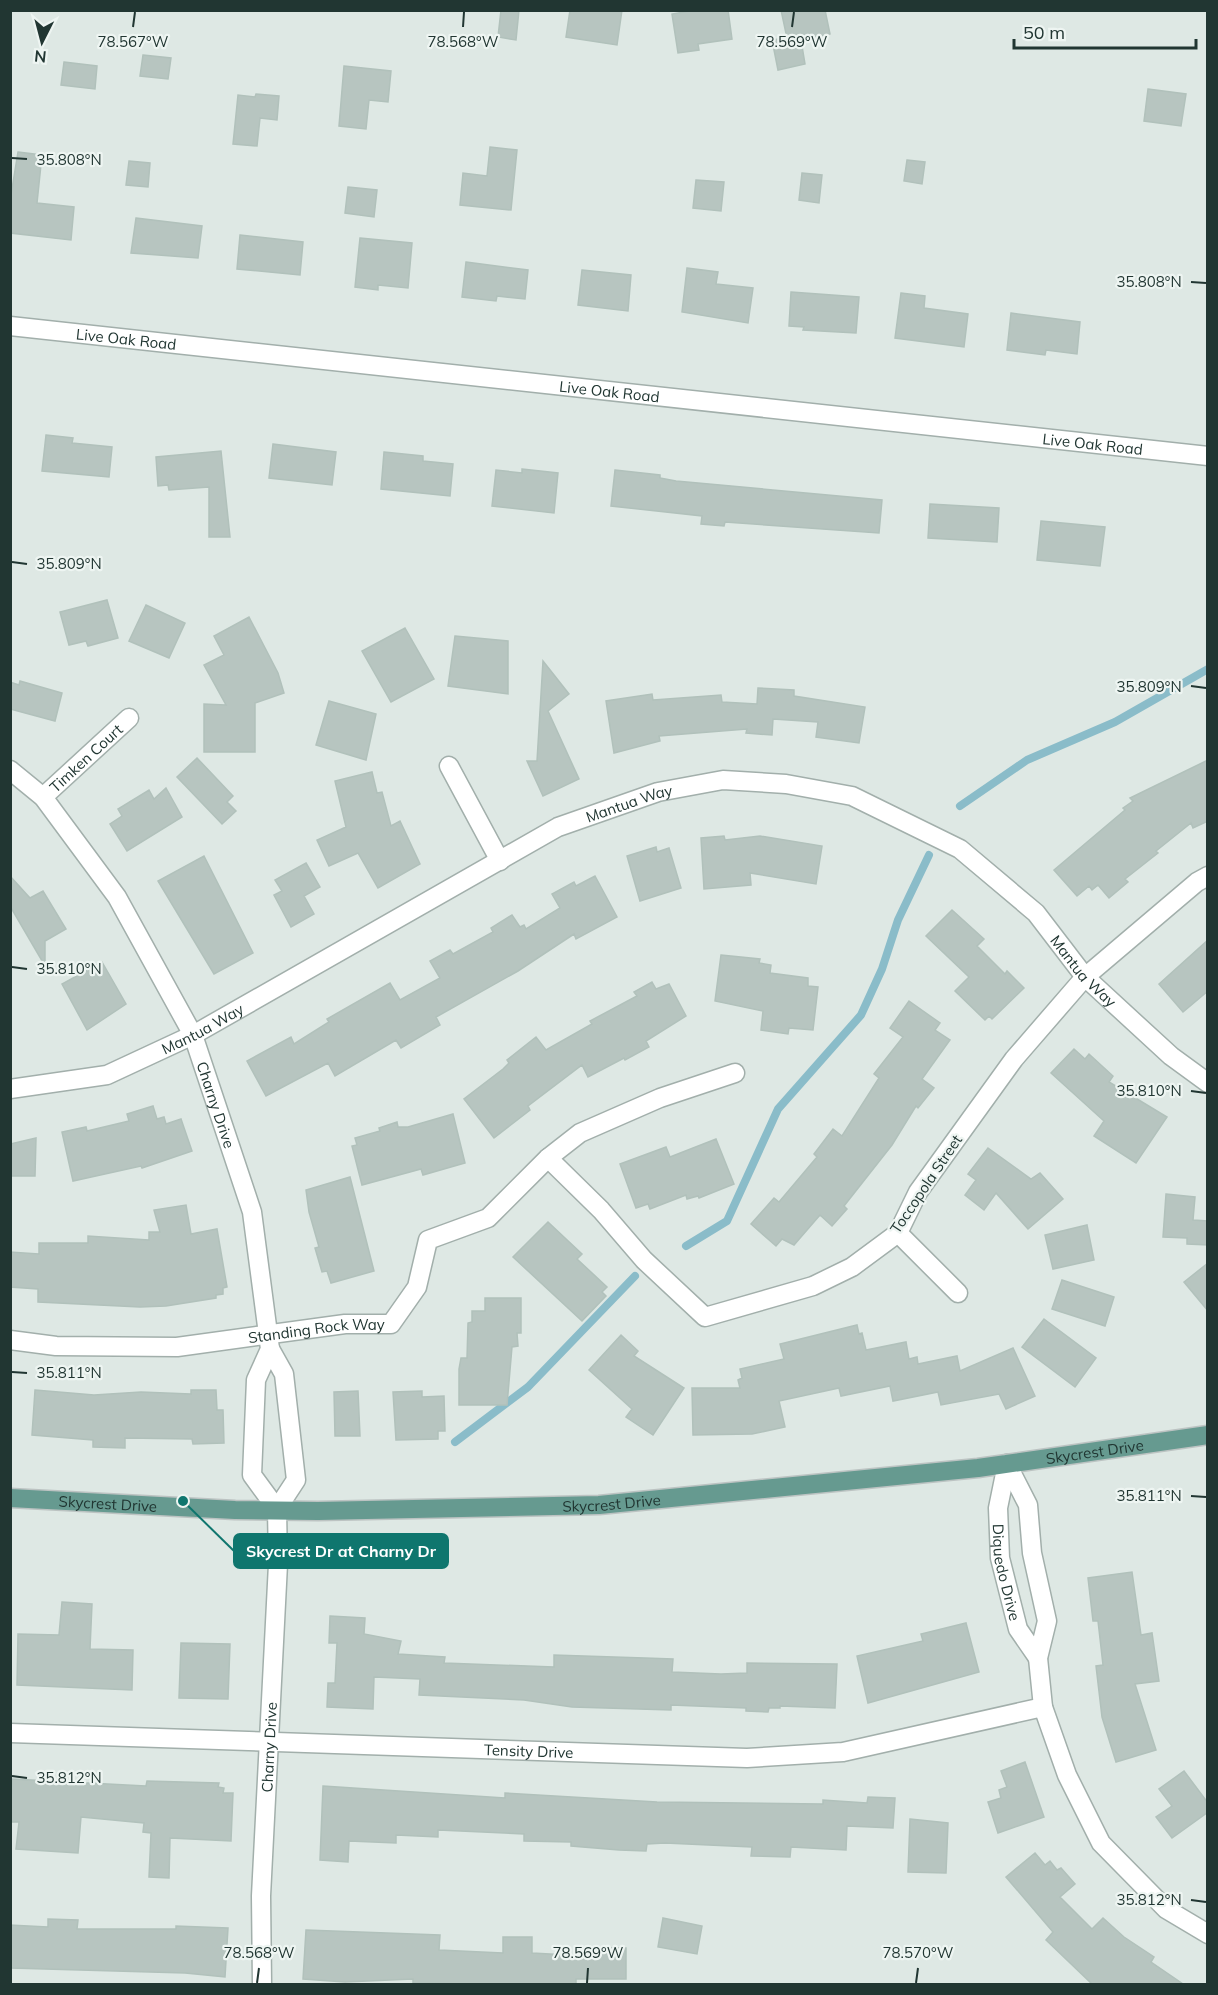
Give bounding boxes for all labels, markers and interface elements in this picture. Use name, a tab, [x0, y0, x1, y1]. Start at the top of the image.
north arrow	[12, 12, 72, 72]
scale bar	[1014, 12, 1196, 50]
text: 50 m	[1023, 21, 1065, 44]
text: 78.567°W	[98, 32, 169, 51]
text: 78.568°W	[428, 32, 499, 51]
text: 78.569°W	[757, 32, 828, 51]
text: N	[33, 46, 47, 67]
text: 35.808°N	[36, 150, 102, 169]
text: 35.808°N	[1116, 272, 1182, 291]
street label: Live Oak Road	[75, 324, 177, 354]
street label: Live Oak Road	[558, 376, 661, 406]
street label: Live Oak Road	[1042, 429, 1144, 458]
text: 35.809°N	[36, 554, 102, 573]
text: 35.809°N	[1116, 677, 1182, 696]
street label: Timken Court	[45, 720, 126, 796]
street label: Mantua Way	[583, 780, 674, 826]
street label: Mantua Way	[1047, 931, 1121, 1011]
text: 35.810°N	[36, 959, 102, 978]
street label: Mantua Way	[158, 999, 247, 1058]
street label: Charny Drive	[193, 1059, 240, 1151]
text: 35.810°N	[1116, 1081, 1182, 1100]
street label: Toccopola Street	[886, 1131, 966, 1237]
street label: Standing Rock Way	[247, 1314, 385, 1347]
text: 35.811°N	[36, 1363, 102, 1382]
street label: Skycrest Drive	[1045, 1435, 1145, 1468]
text: 35.811°N	[1116, 1486, 1182, 1505]
street label: Skycrest Drive	[562, 1490, 661, 1515]
street label: Skycrest Drive	[58, 1491, 158, 1515]
street label: Diquedo Drive	[989, 1523, 1025, 1623]
callout: Skycrest Dr at Charny Dr	[234, 1534, 448, 1568]
text: Skycrest Dr at Charny Dr	[246, 1541, 437, 1561]
street label: Charny Drive	[257, 1702, 280, 1793]
street label: Tensity Drive	[484, 1740, 574, 1762]
text: 35.812°N	[36, 1768, 102, 1787]
text: 35.812°N	[1116, 1890, 1182, 1909]
text: 78.568°W	[224, 1943, 295, 1962]
text: 78.569°W	[553, 1943, 624, 1962]
text: 78.570°W	[883, 1943, 954, 1962]

